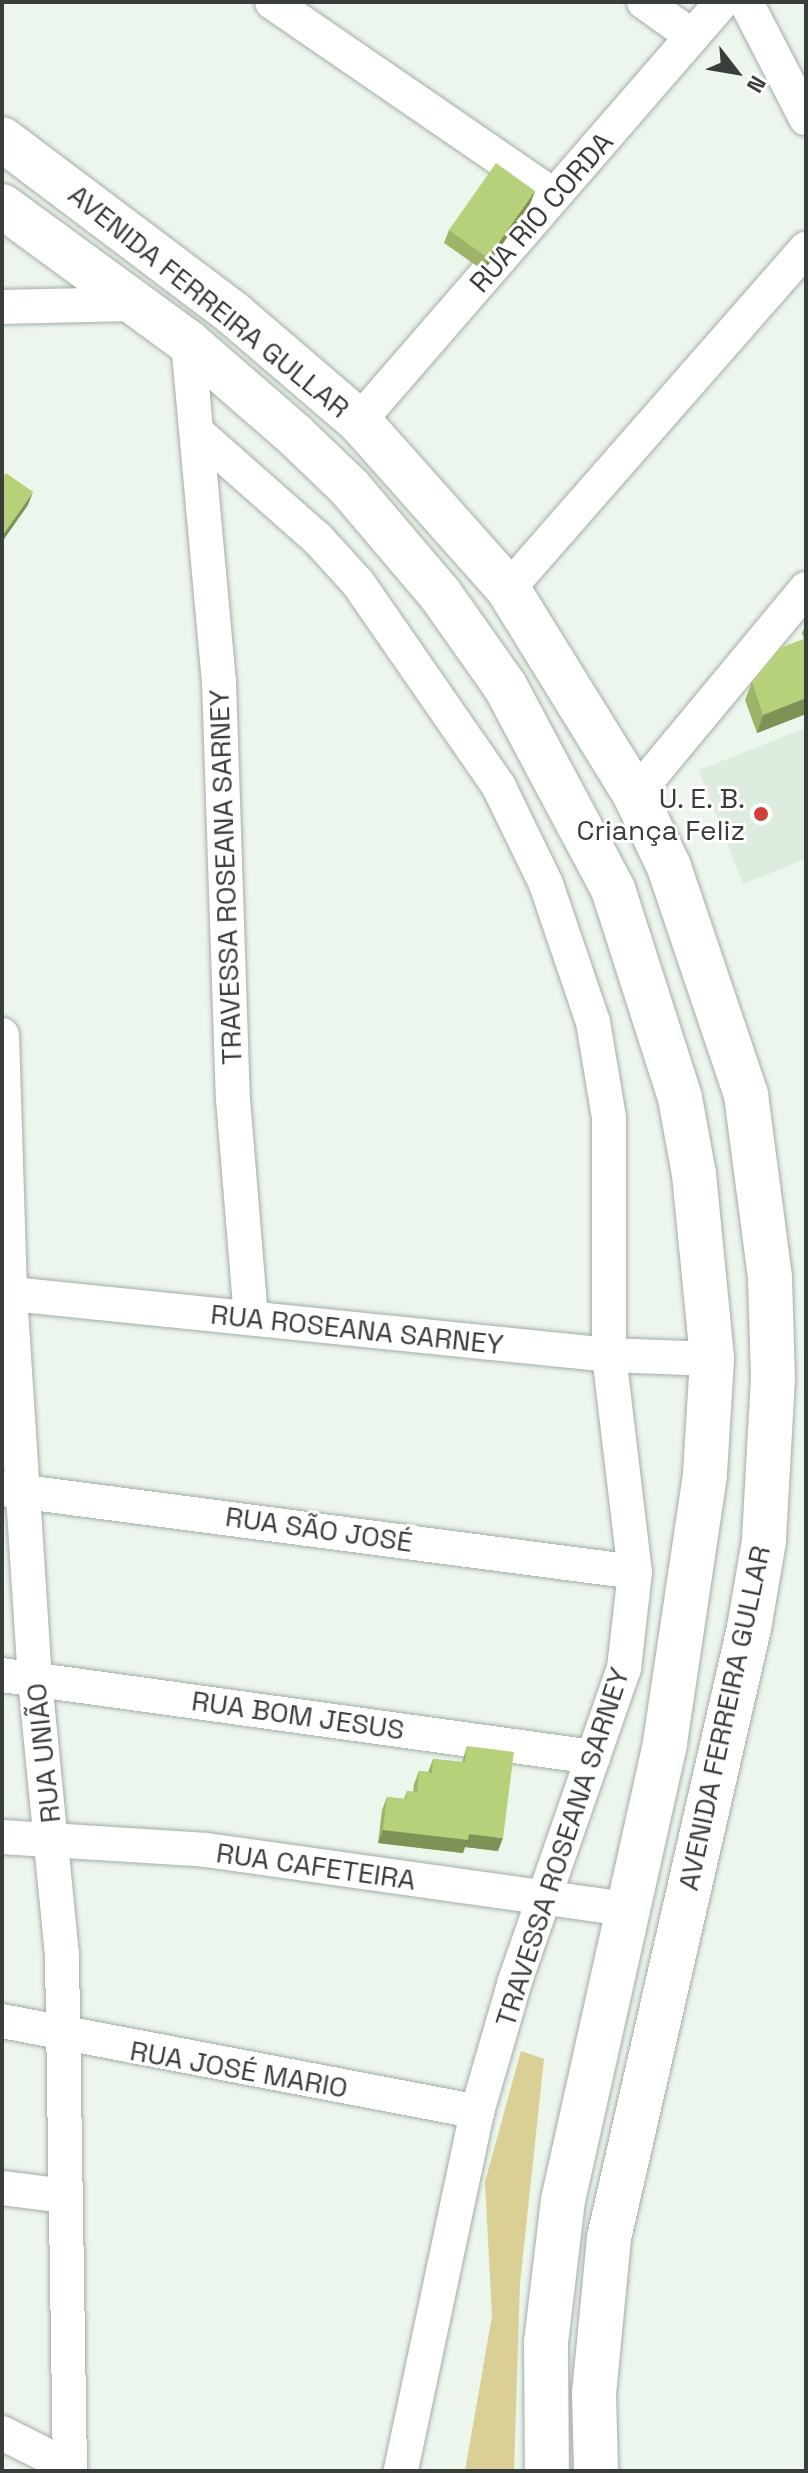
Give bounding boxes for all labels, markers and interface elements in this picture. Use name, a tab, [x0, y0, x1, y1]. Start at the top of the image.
north arrow	[696, 32, 776, 112]
text: N	[741, 71, 772, 98]
street label: RUA RIO CORDA	[462, 125, 620, 299]
street label: AVENIDA FERREIRA GULLAR	[62, 177, 356, 425]
street label: TRAVESSA ROSEANA SARNEY	[202, 688, 248, 1066]
place label: U. E. B. Criança Feliz	[576, 781, 745, 847]
marker: U. E. B. Criança Feliz	[752, 805, 770, 823]
street label: RUA ROSEANA SARNEY	[209, 1297, 505, 1361]
street label: RUA SÃO JOSÉ	[223, 1499, 415, 1559]
street label: AVENIDA FERREIRA GULLAR	[671, 1542, 777, 1894]
street label: TRAVESSA ROSEANA SARNEY	[488, 1663, 636, 2031]
street label: RUA UNIÃO	[19, 1681, 67, 1825]
street label: RUA BOM JESUS	[189, 1683, 407, 1747]
street label: RUA CAFETEIRA	[214, 1835, 418, 1897]
street label: RUA JOSÉ MARIO	[127, 2033, 351, 2105]

